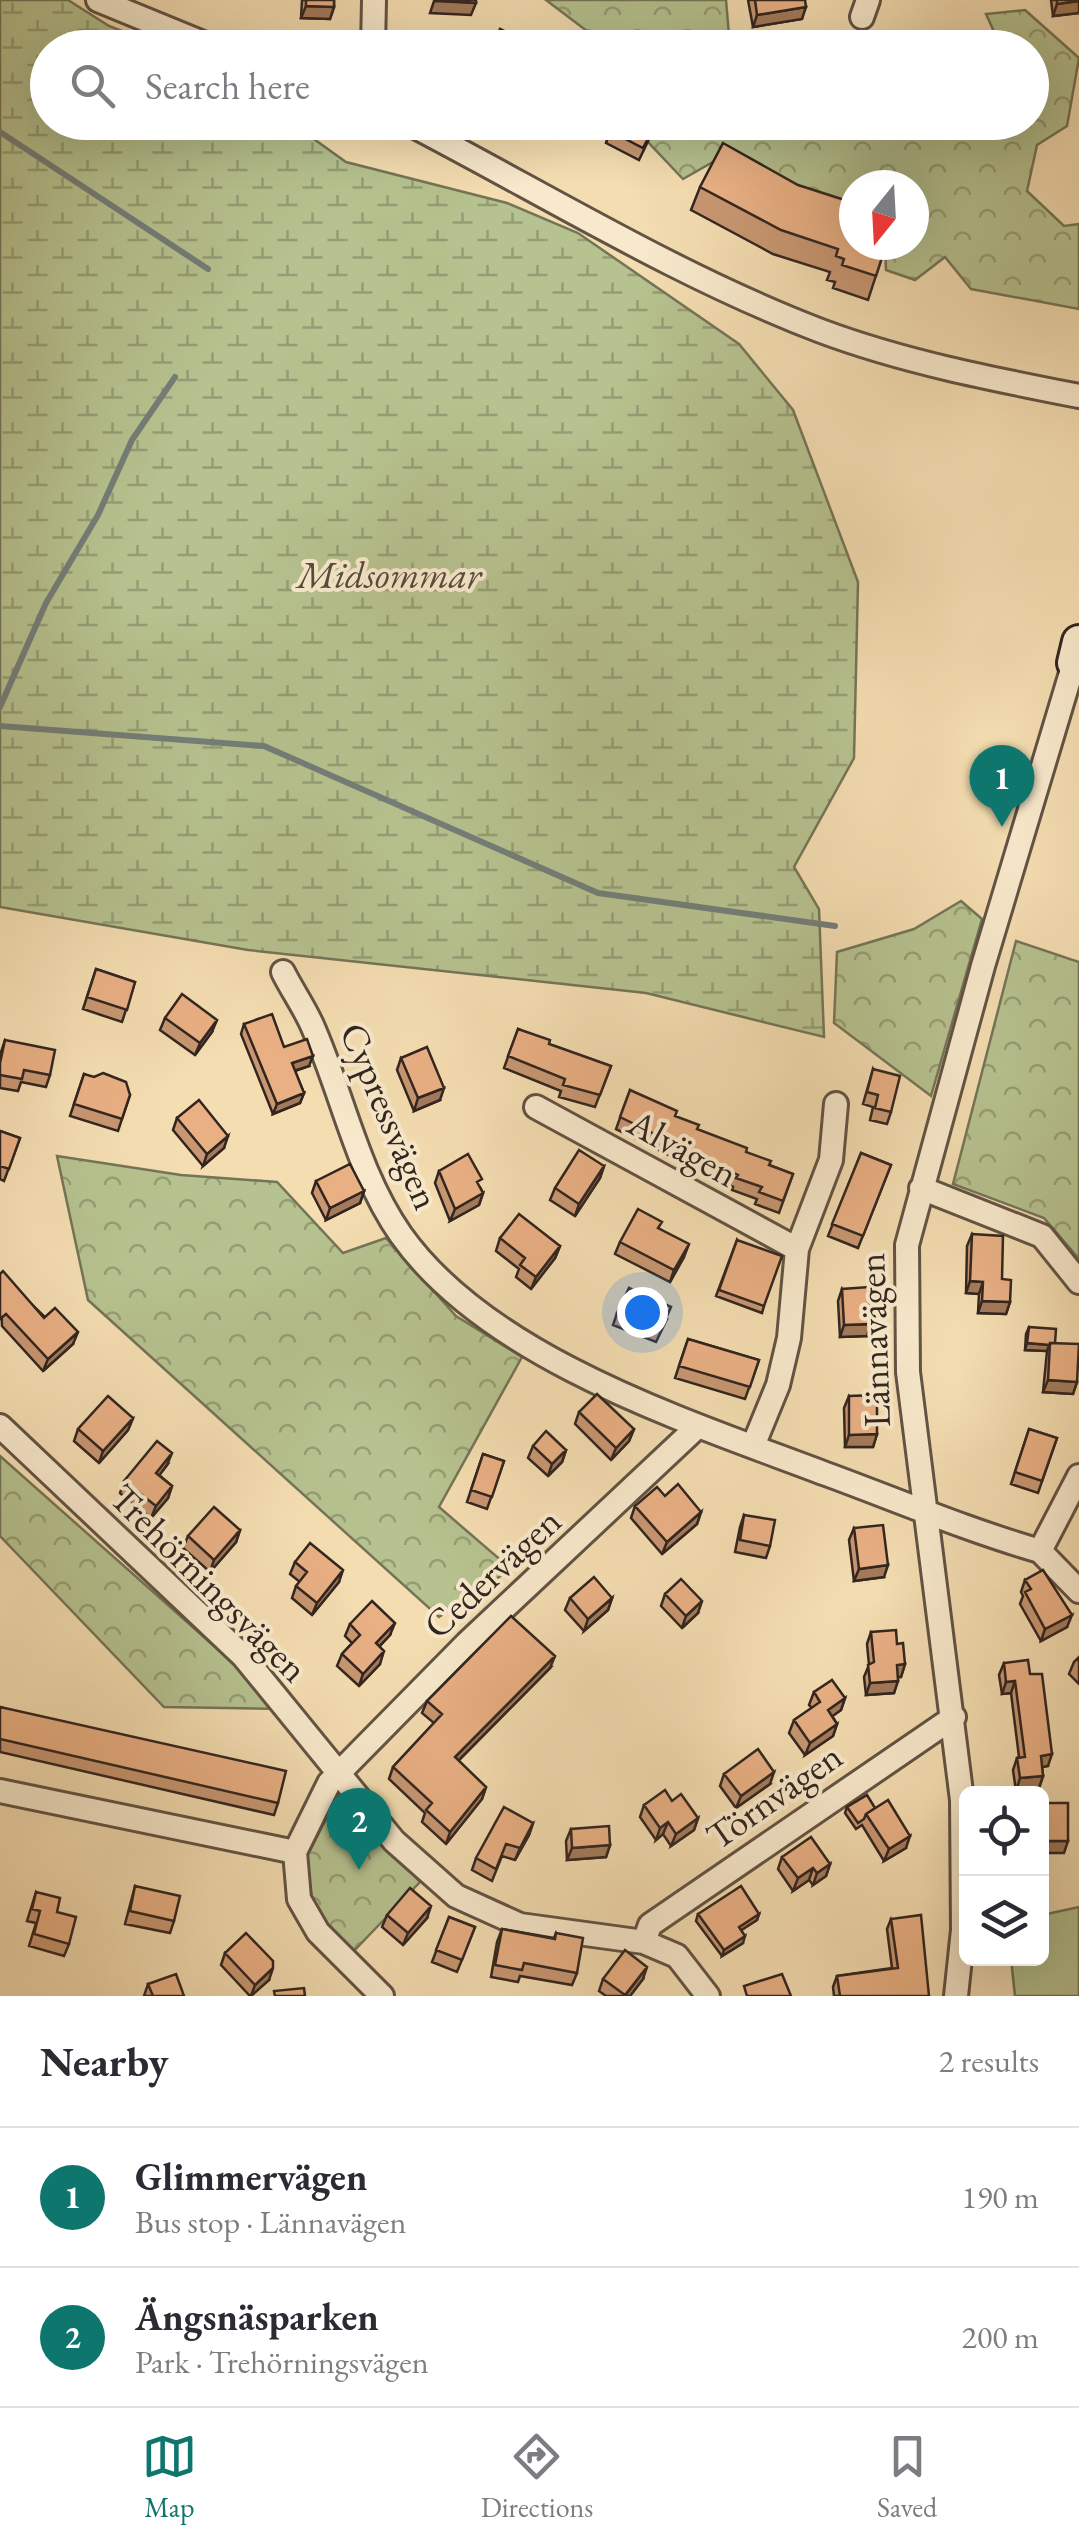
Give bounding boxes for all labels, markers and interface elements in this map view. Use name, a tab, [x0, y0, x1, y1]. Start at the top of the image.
search box	[30, 30, 1049, 140]
icon: search	[65, 58, 120, 113]
text: Search here	[145, 61, 310, 110]
north arrow	[839, 170, 929, 260]
park label: Midsommar	[295, 550, 483, 599]
pin: 1	[970, 744, 1034, 827]
street label: Cypressvägen	[329, 1015, 452, 1217]
street label: Alvägen	[619, 1097, 747, 1198]
street label: Lännavägen	[846, 1252, 901, 1428]
your location	[617, 1287, 668, 1338]
street label: Trehörningsvägen	[100, 1473, 319, 1692]
street label: Cedervägen	[412, 1496, 571, 1649]
street label: Törnvägen	[696, 1731, 851, 1860]
map controls	[959, 1786, 1049, 1966]
button: locate	[959, 1786, 1049, 1876]
pin: 2	[326, 1788, 392, 1870]
button: layers	[959, 1876, 1049, 1966]
text: Nearby	[40, 2034, 169, 2089]
text: 2 results	[939, 2040, 1039, 2082]
text: Glimmervägen	[135, 2152, 367, 2201]
text: 1	[64, 2176, 81, 2218]
text: 190 m	[962, 2176, 1039, 2218]
text: Bus stop · Lännavägen	[135, 2201, 406, 2243]
text: Ängsnäsparken	[135, 2292, 379, 2341]
text: 2	[64, 2316, 81, 2358]
text: 200 m	[962, 2316, 1039, 2358]
text: Park · Trehörningsvägen	[135, 2341, 429, 2383]
tab: Map	[142, 2429, 197, 2525]
tab: Directions	[481, 2429, 593, 2525]
tab: Saved	[877, 2429, 937, 2525]

